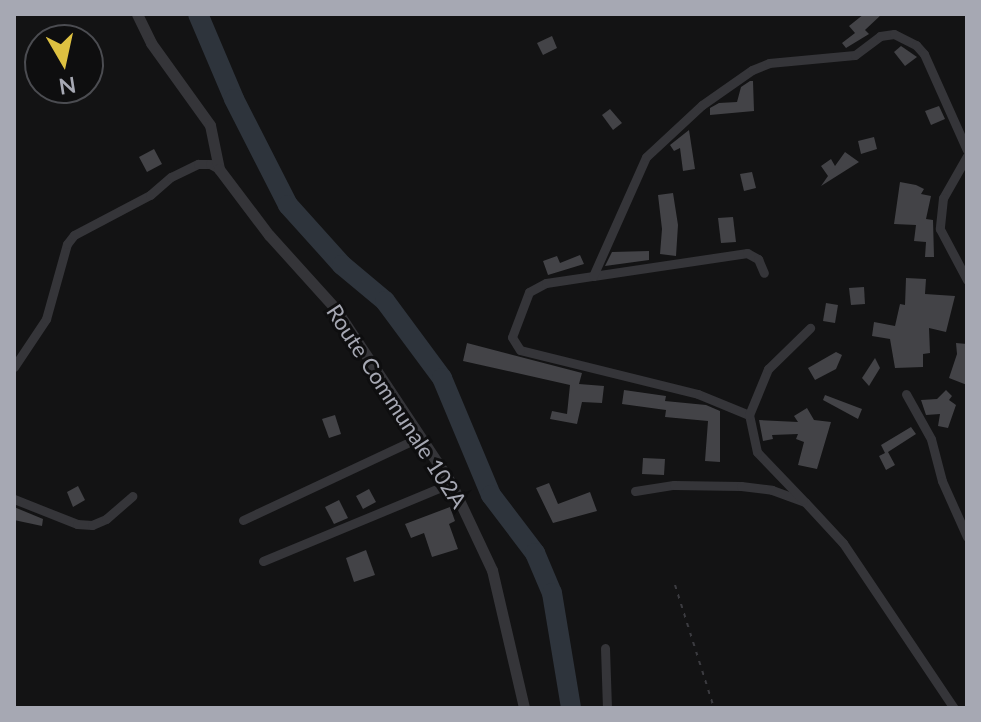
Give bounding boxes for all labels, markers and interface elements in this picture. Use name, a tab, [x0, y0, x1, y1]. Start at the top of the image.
north arrow	[24, 24, 104, 104]
text: N	[57, 72, 78, 101]
street label: Route Communale 102A	[321, 299, 473, 513]

